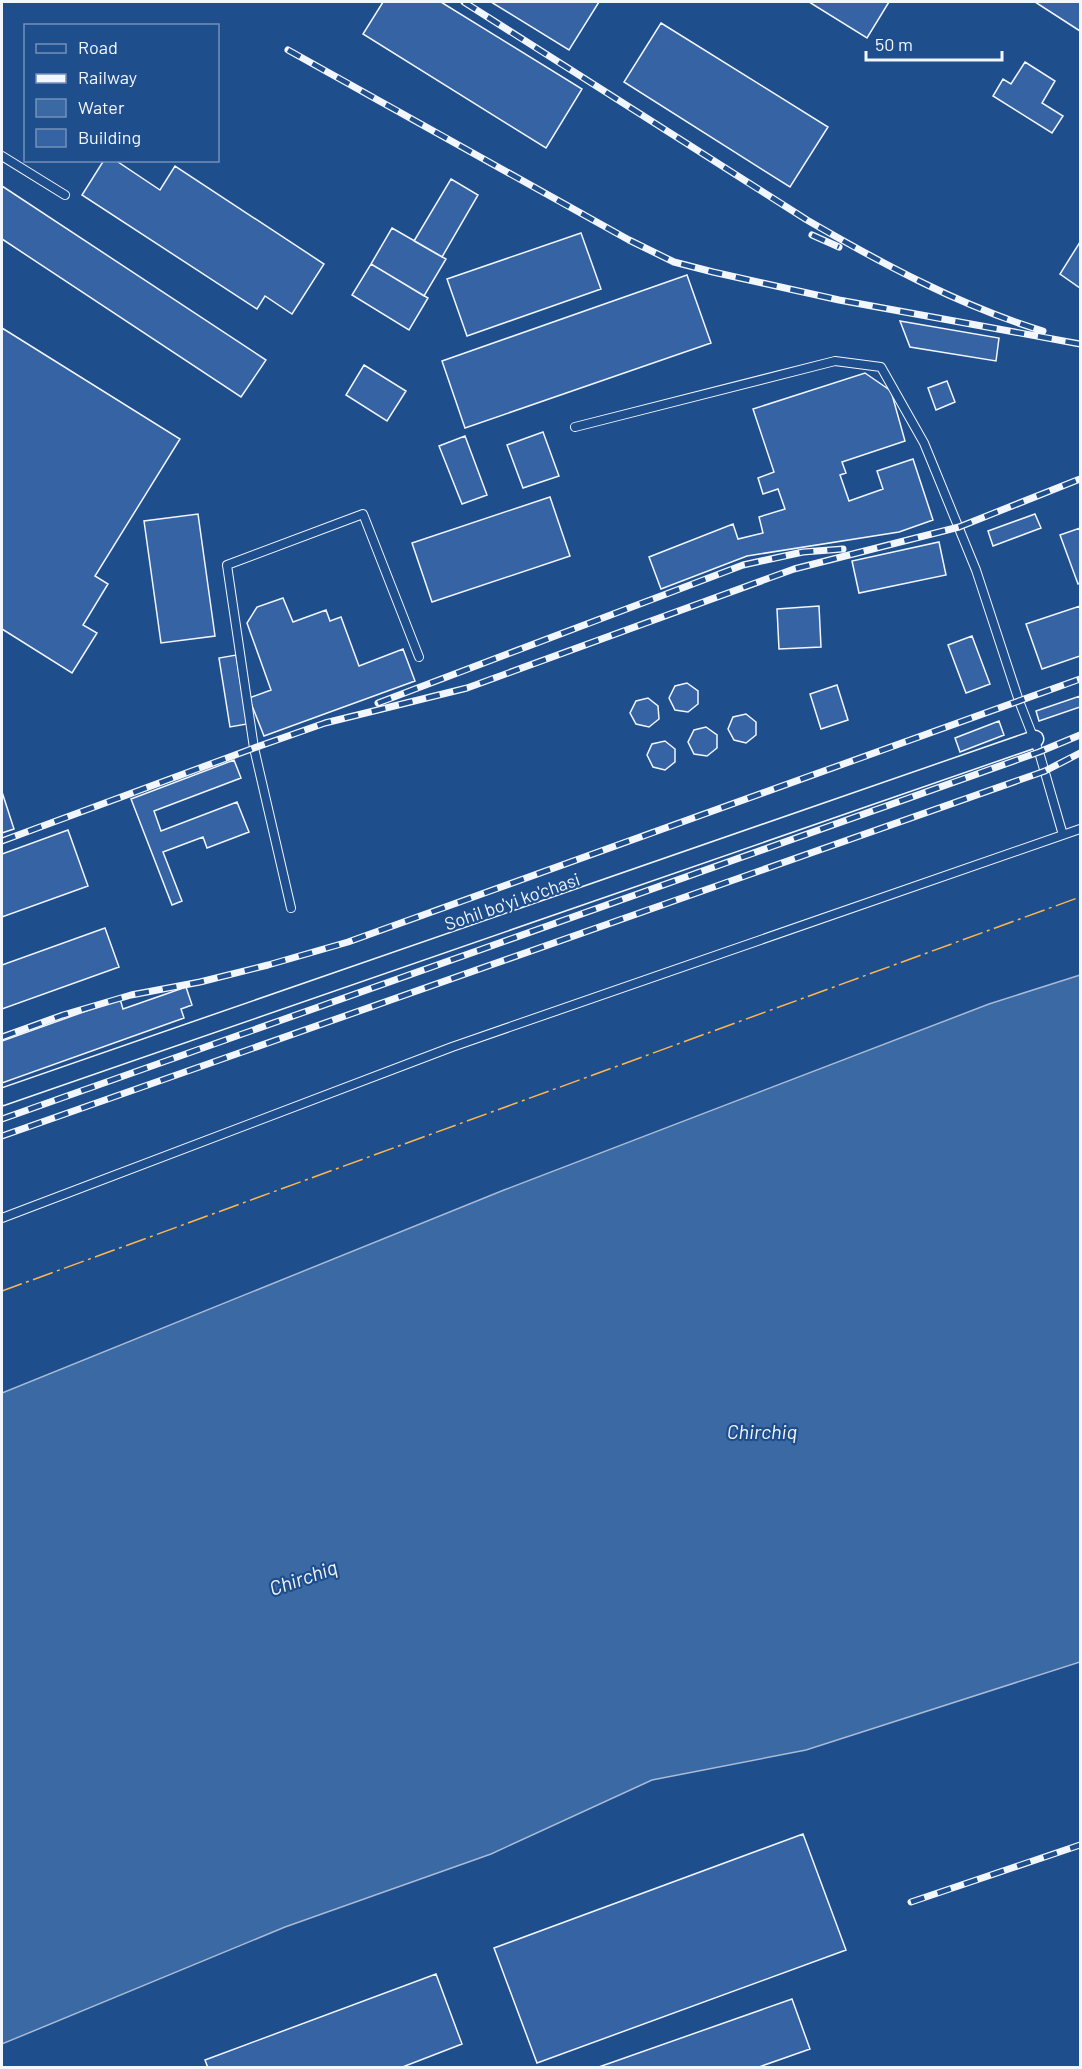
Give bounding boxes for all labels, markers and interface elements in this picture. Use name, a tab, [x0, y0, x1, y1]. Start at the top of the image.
legend	[24, 24, 219, 162]
scale bar	[866, 24, 1002, 62]
text: 50 m	[875, 33, 913, 55]
text: Road	[78, 36, 118, 58]
text: Railway	[78, 66, 137, 88]
text: Water	[78, 96, 125, 118]
text: Building	[78, 126, 141, 148]
street label: Sohil bo'yi ko'chasi	[441, 868, 583, 934]
water label: Chirchiq	[727, 1419, 797, 1443]
water label: Chirchiq	[266, 1554, 340, 1600]

